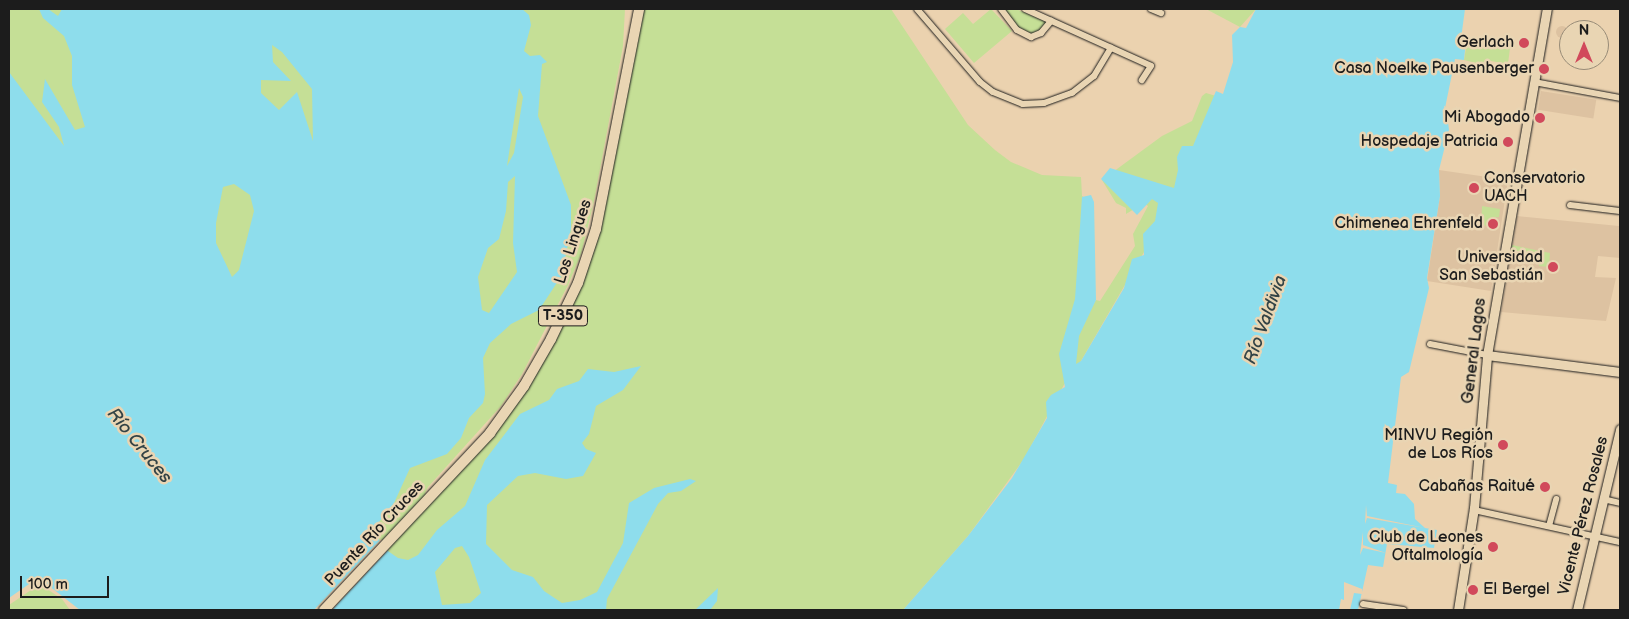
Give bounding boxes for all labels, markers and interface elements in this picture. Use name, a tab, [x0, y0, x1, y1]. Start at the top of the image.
north arrow	[1559, 20, 1609, 70]
text: N	[1579, 22, 1589, 39]
place label: Gerlach	[1457, 33, 1514, 53]
marker: Gerlach	[1518, 37, 1530, 49]
place label: Casa Noelke Pausenberger	[1334, 59, 1534, 79]
marker: Casa Noelke Pausenberger	[1538, 63, 1550, 75]
place label: Mi Abogado	[1444, 108, 1530, 128]
marker: Mi Abogado	[1534, 112, 1546, 124]
place label: Hospedaje Patricia	[1360, 132, 1498, 152]
marker: Hospedaje Patricia	[1502, 136, 1514, 148]
place label: Conservatorio UACH	[1484, 169, 1585, 207]
marker: Conservatorio UACH	[1468, 182, 1480, 194]
street label: Los Lingues	[551, 197, 597, 287]
place label: Chimenea Ehrenfeld	[1334, 214, 1483, 234]
marker: Chimenea Ehrenfeld	[1487, 218, 1499, 230]
place label: Universidad San Sebastián	[1439, 248, 1543, 286]
marker: Universidad San Sebastián	[1547, 261, 1559, 273]
water label: Río Valdivia	[1240, 272, 1292, 368]
street label: General Lagos	[1459, 297, 1491, 405]
road number: T-350	[537, 304, 589, 328]
water label: Río Cruces	[102, 404, 176, 488]
place label: MINVU Región de Los Ríos	[1384, 426, 1493, 464]
street label: Vicente Pérez Rosales	[1555, 435, 1613, 597]
marker: MINVU Región de Los Ríos	[1497, 439, 1509, 451]
place label: Cabañas Raitué	[1419, 477, 1535, 497]
street label: Puente Río Cruces	[322, 478, 428, 590]
marker: Cabañas Raitué	[1539, 481, 1551, 493]
place label: Club de Leones Oftalmología	[1369, 528, 1483, 566]
marker: Club de Leones Oftalmología	[1487, 541, 1499, 553]
scale bar	[22, 566, 111, 598]
text: 100 m	[28, 575, 68, 594]
place label: El Bergel	[1483, 580, 1550, 600]
marker: El Bergel	[1467, 584, 1479, 596]

